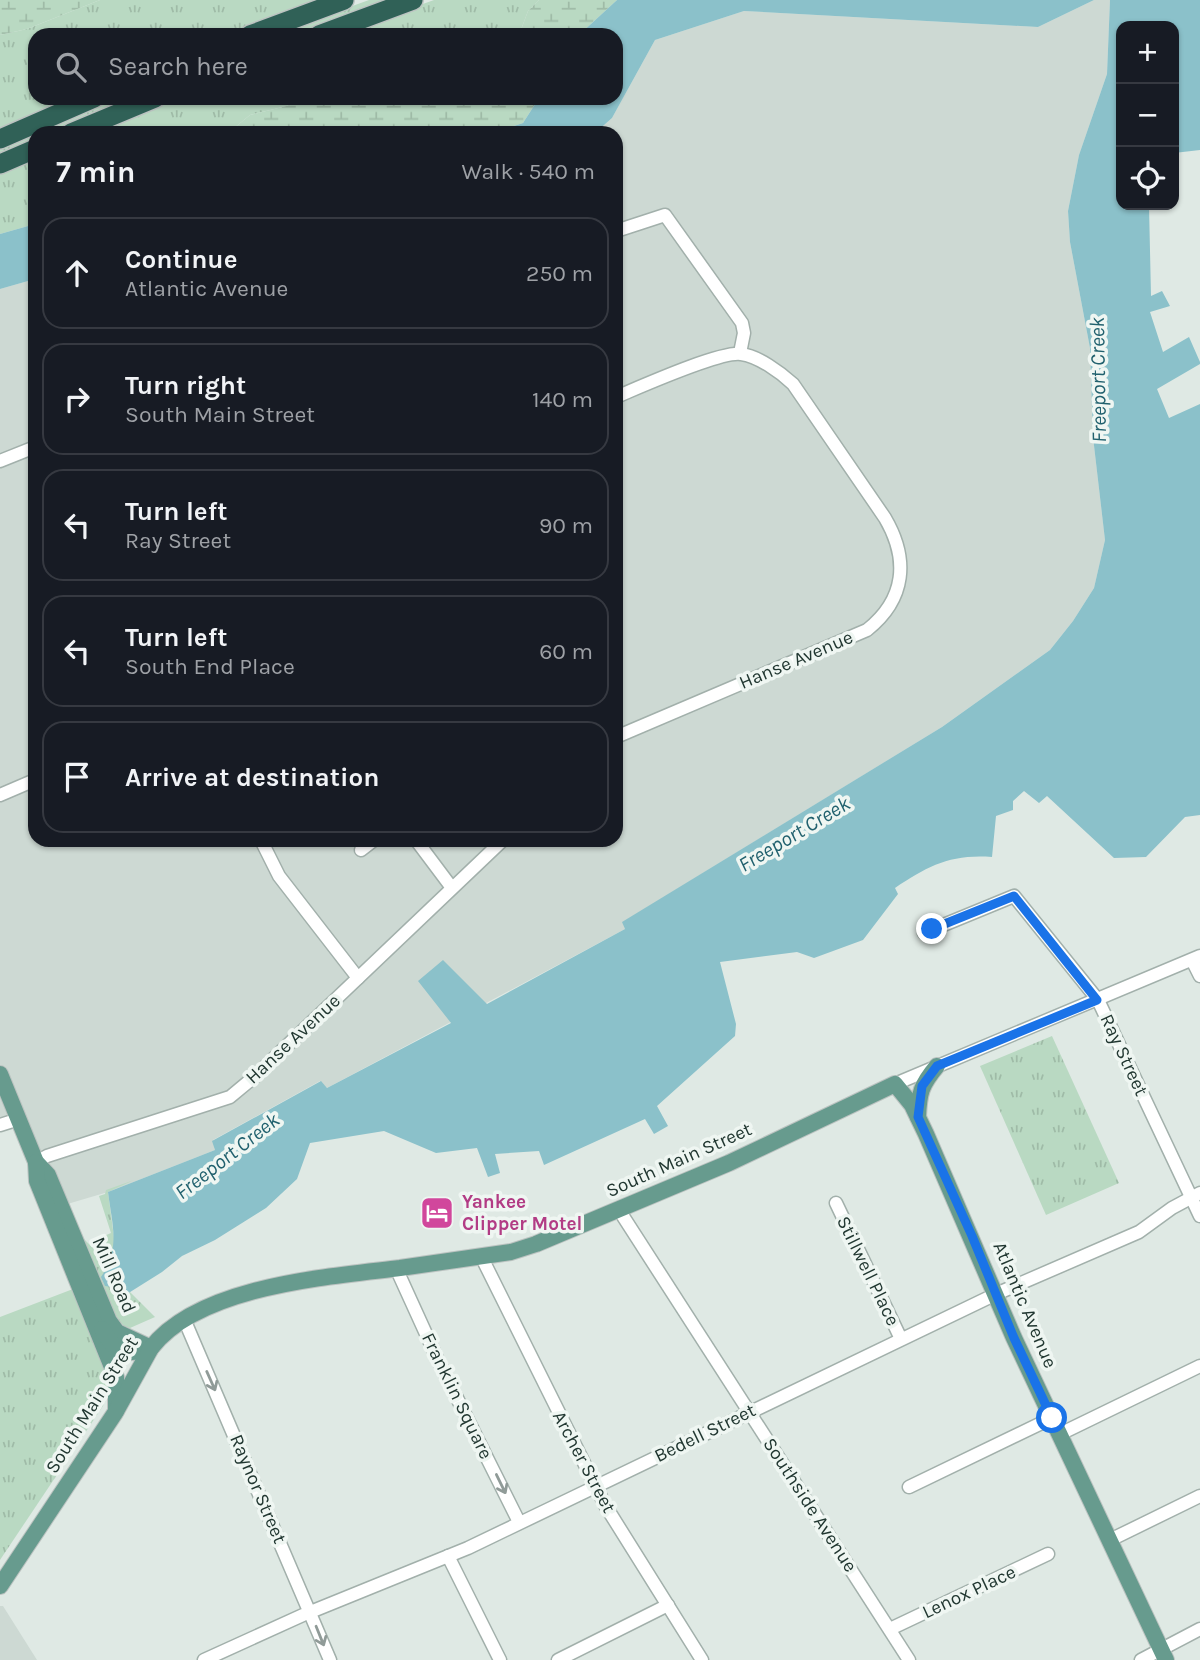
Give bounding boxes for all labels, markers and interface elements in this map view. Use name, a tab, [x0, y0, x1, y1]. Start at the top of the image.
map controls	[1116, 21, 1179, 210]
button: +	[1116, 21, 1179, 84]
search box	[28, 28, 623, 105]
icon: search	[52, 48, 90, 86]
text: Search here	[108, 51, 248, 82]
button: −	[1116, 84, 1179, 147]
button: locate	[1116, 147, 1179, 210]
text: 7 min	[56, 154, 136, 190]
text: Walk · 540 m	[462, 158, 595, 185]
text: Continue	[125, 244, 237, 275]
icon: ahead	[58, 254, 96, 292]
text: 250 m	[526, 260, 593, 287]
text: Atlantic Avenue	[125, 275, 288, 302]
water label: Freeport Creek	[1085, 317, 1111, 443]
text: Turn right	[125, 370, 246, 401]
icon: right	[58, 380, 96, 418]
text: 140 m	[532, 386, 593, 413]
text: South Main Street	[125, 401, 315, 428]
text: Turn left	[125, 496, 227, 527]
icon: left	[58, 506, 96, 544]
text: 90 m	[539, 512, 593, 539]
text: Ray Street	[125, 527, 231, 554]
text: Turn left	[125, 622, 227, 653]
street label: Hanse Avenue	[736, 626, 856, 694]
icon: left	[58, 632, 96, 670]
text: 60 m	[539, 638, 593, 665]
text: South End Place	[125, 653, 295, 680]
icon: arrive	[58, 758, 96, 796]
text: Arrive at destination	[125, 762, 379, 793]
water label: Freeport Creek	[734, 791, 854, 877]
route end	[916, 913, 947, 944]
street label: Hanse Avenue	[241, 990, 345, 1088]
street label: Ray Street	[1096, 1011, 1152, 1099]
water label: Freeport Creek	[170, 1108, 284, 1204]
street label: South Main Street	[603, 1118, 755, 1202]
place label: Yankee Clipper Motel	[462, 1191, 582, 1235]
hotel icon: Yankee Clipper Motel	[418, 1194, 456, 1232]
street label: Stillwell Place	[832, 1212, 904, 1330]
street label: Mill Road	[88, 1234, 140, 1316]
street label: Atlantic Avenue	[989, 1239, 1061, 1371]
street label: Franklin Square	[417, 1329, 497, 1463]
street label: South Main Street	[41, 1333, 143, 1477]
one-way arrow	[206, 1370, 219, 1392]
street label: Bedell Street	[651, 1399, 759, 1467]
route start	[1036, 1402, 1067, 1433]
street label: Archer Street	[548, 1407, 620, 1517]
street label: Raynor Street	[225, 1431, 291, 1547]
street label: Southside Avenue	[758, 1434, 862, 1576]
one-way arrow	[494, 1473, 508, 1494]
street label: Lenox Place	[919, 1561, 1019, 1623]
one-way arrow	[314, 1625, 327, 1646]

